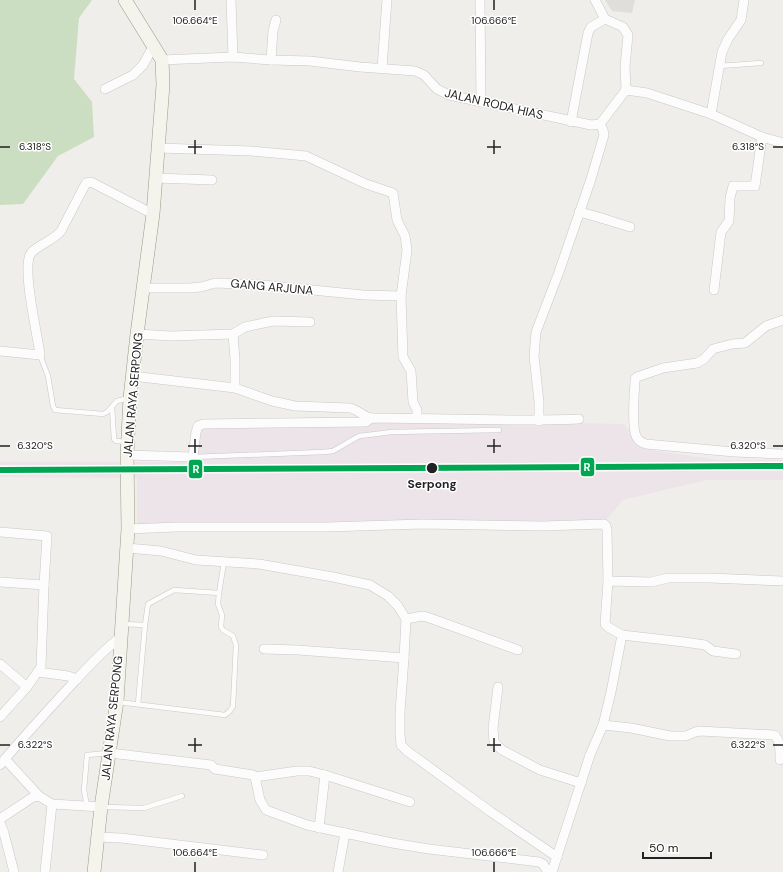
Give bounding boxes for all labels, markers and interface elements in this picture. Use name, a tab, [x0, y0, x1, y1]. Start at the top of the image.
text: 106.664°E	[172, 14, 218, 27]
text: 106.666°E	[471, 14, 517, 27]
street label: JALAN RODA HIAS	[443, 85, 545, 123]
text: 6.318°S	[19, 140, 51, 153]
text: 6.318°S	[732, 140, 764, 153]
street label: GANG ARJUNA	[230, 275, 314, 299]
street label: JALAN RAYA SERPONG	[120, 332, 146, 458]
text: 6.320°S	[17, 439, 53, 452]
text: 6.320°S	[730, 439, 766, 452]
line badge: R	[580, 457, 595, 477]
line badge: R	[188, 459, 203, 479]
text: R	[584, 460, 591, 474]
marker: Serpong	[425, 461, 439, 475]
text: R	[193, 462, 200, 476]
place label: Serpong	[407, 476, 457, 492]
street label: JALAN RAYA SERPONG	[97, 655, 127, 781]
text: 6.322°S	[18, 738, 52, 751]
text: 6.322°S	[731, 738, 765, 751]
scale bar	[643, 834, 711, 860]
text: 50 m	[649, 840, 678, 856]
text: 106.664°E	[172, 846, 218, 859]
text: 106.666°E	[471, 846, 517, 859]

